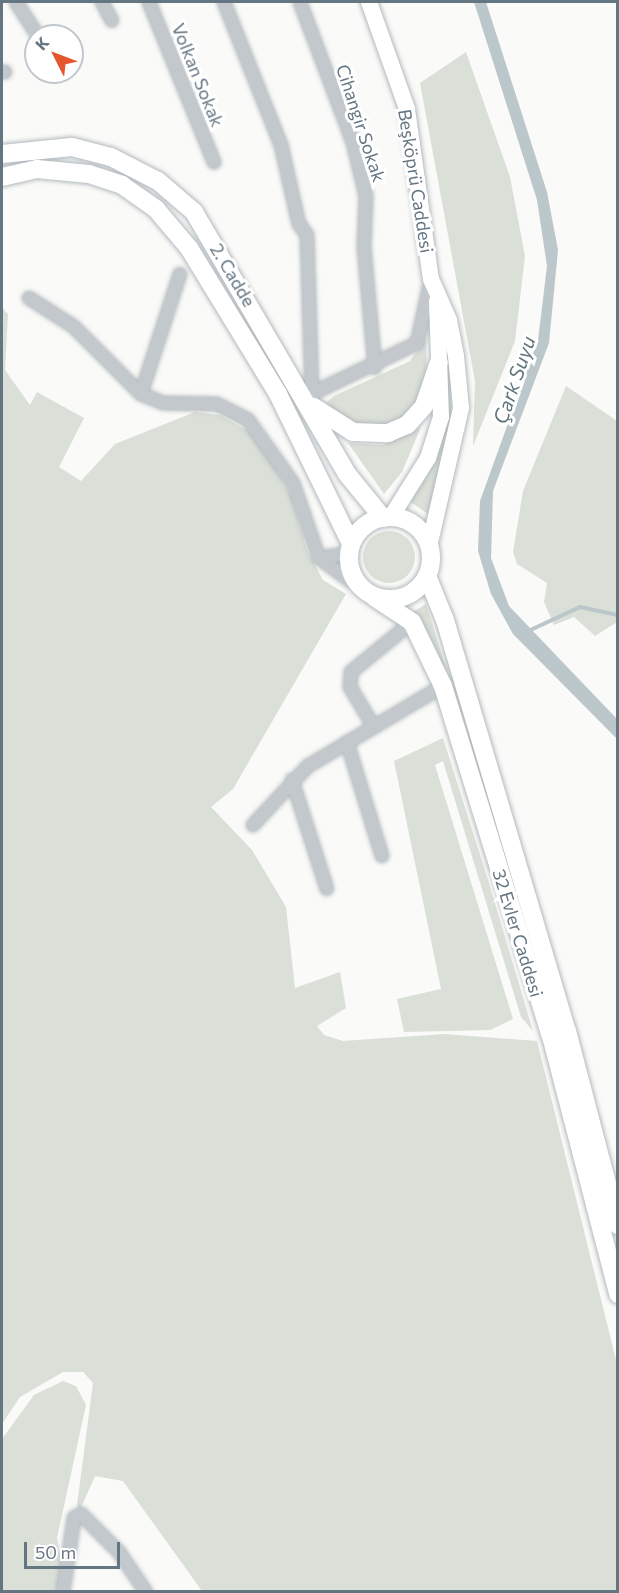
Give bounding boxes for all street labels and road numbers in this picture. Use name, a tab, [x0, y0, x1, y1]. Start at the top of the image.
street label: Volkan Sokak	[167, 20, 229, 130]
street label: Cihangir Sokak	[332, 62, 390, 184]
street label: Beşköprü Caddesi	[394, 107, 438, 255]
street label: 2. Cadde	[206, 240, 260, 310]
street label: 32 Evler Caddesi	[488, 866, 548, 1000]

